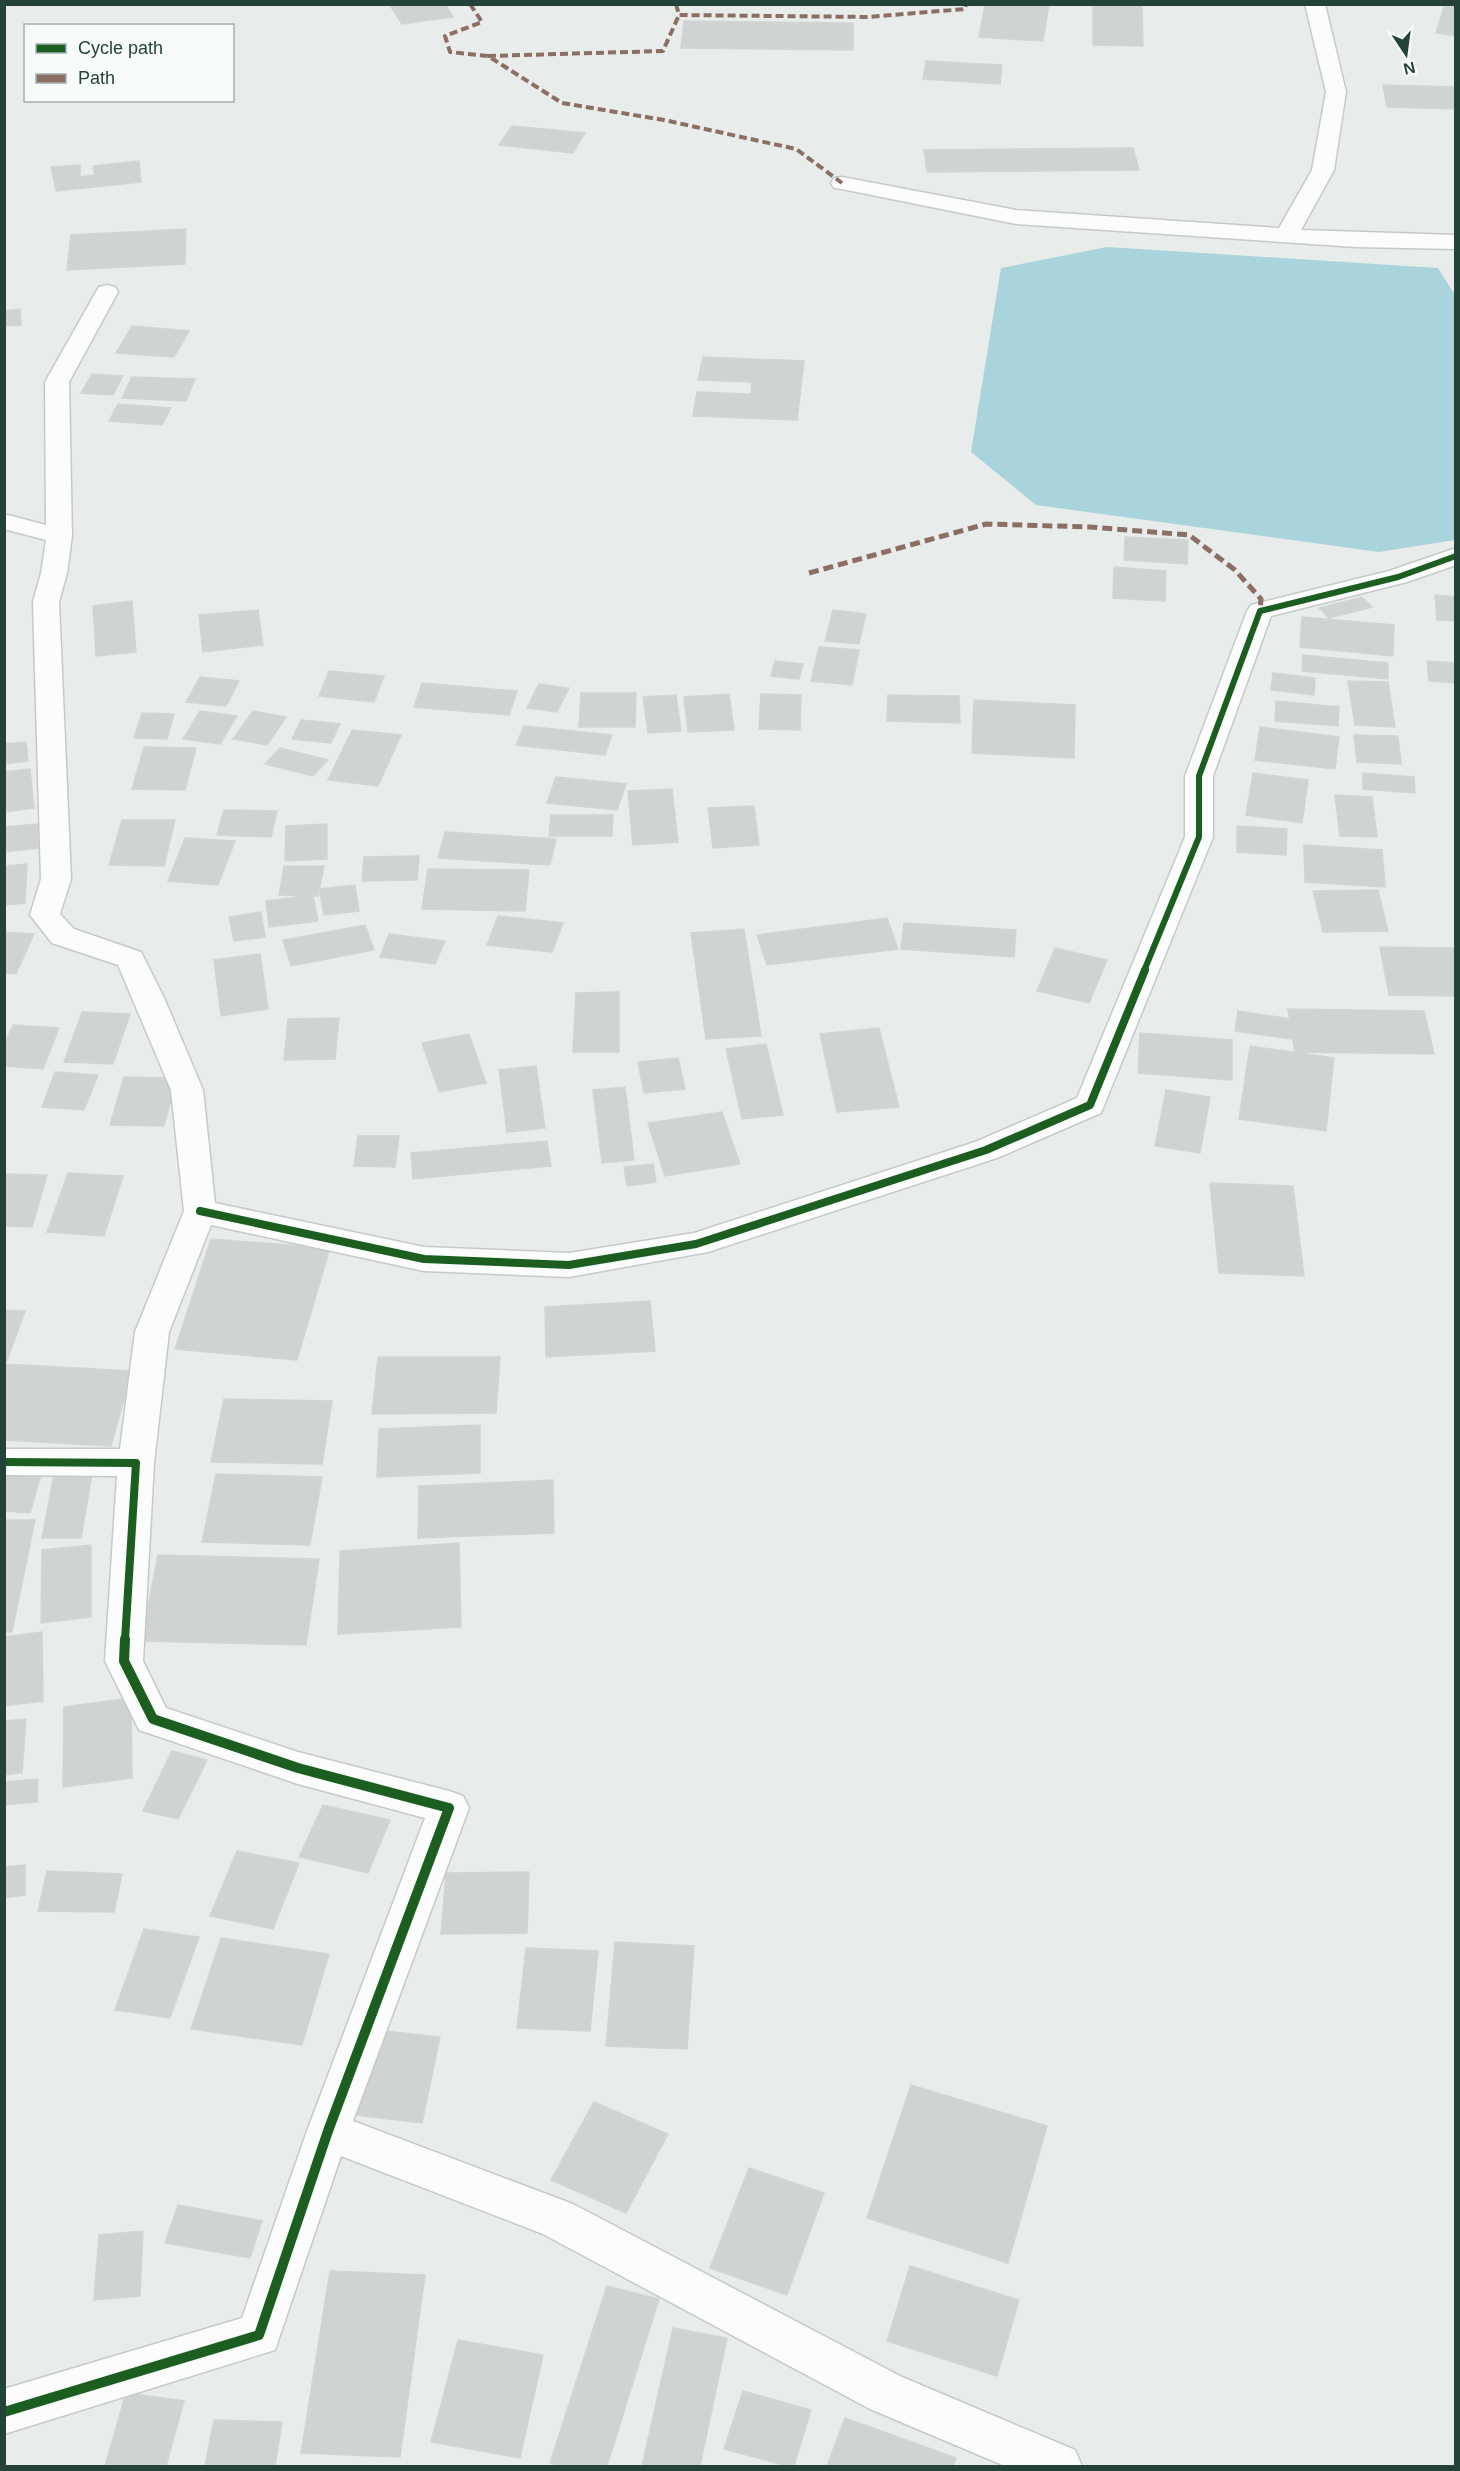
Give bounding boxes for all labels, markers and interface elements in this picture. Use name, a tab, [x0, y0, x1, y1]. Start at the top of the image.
legend	[24, 24, 234, 102]
north arrow	[1376, 24, 1436, 84]
text: Cycle path	[78, 38, 163, 58]
text: N	[1402, 59, 1417, 78]
text: Path	[78, 68, 115, 88]

